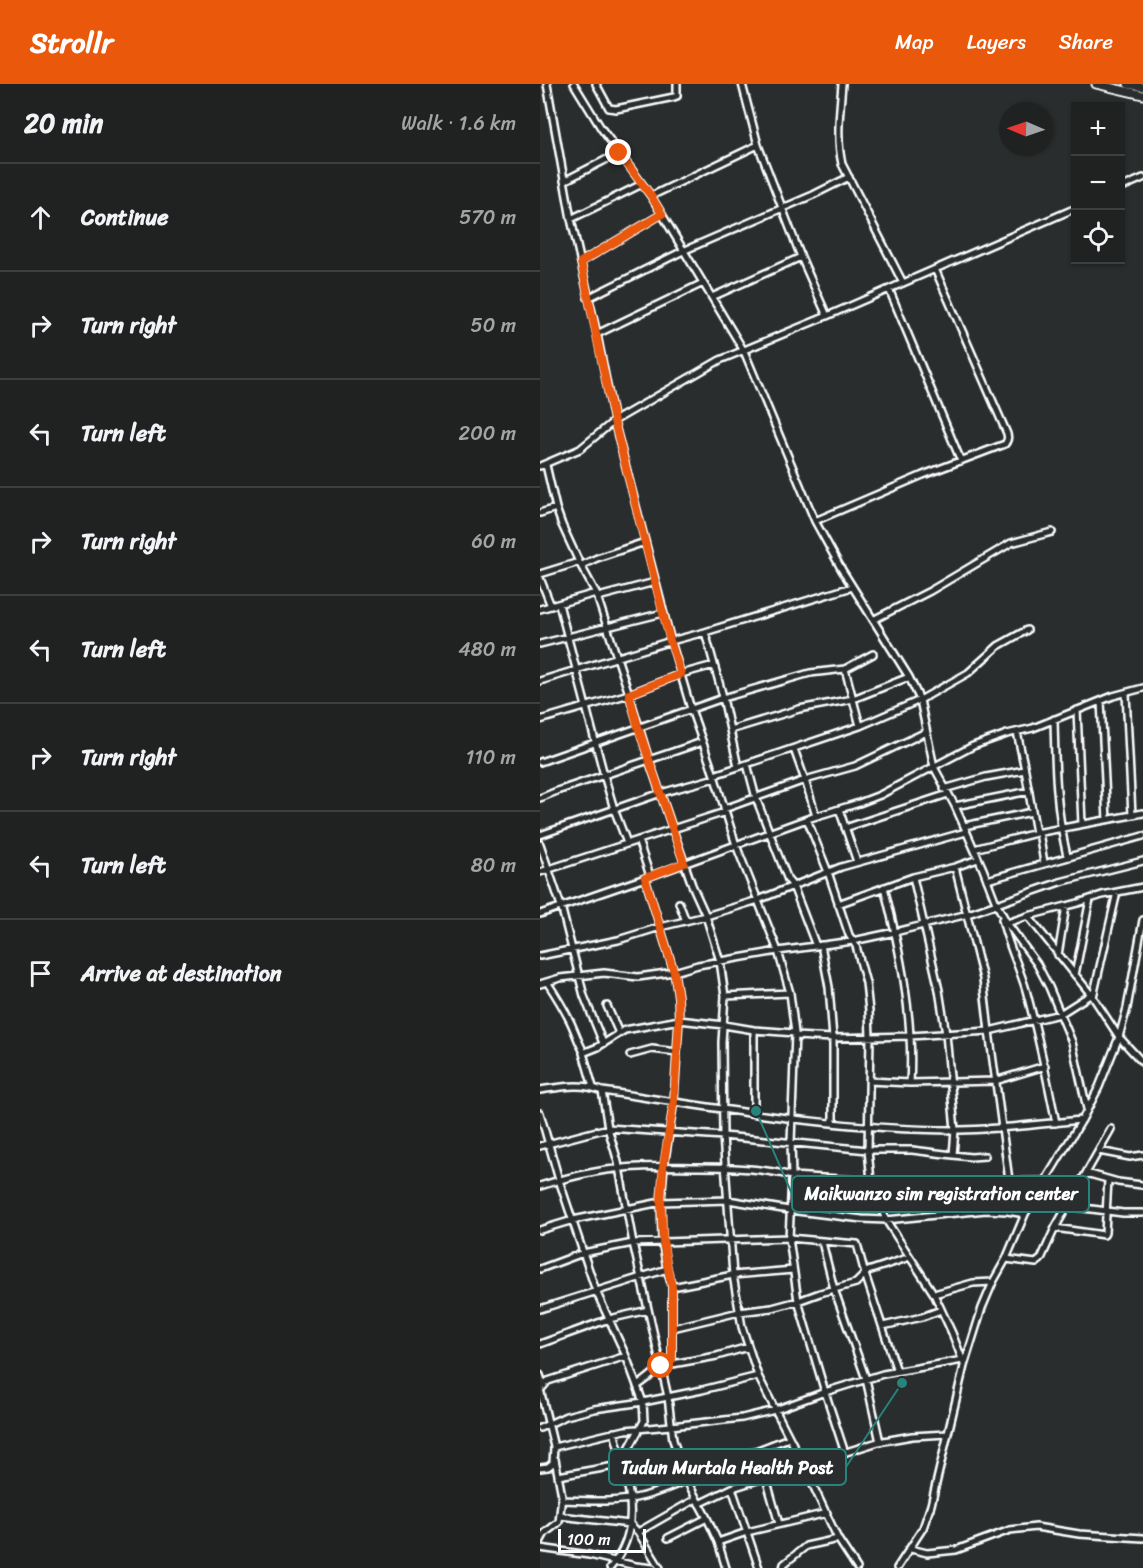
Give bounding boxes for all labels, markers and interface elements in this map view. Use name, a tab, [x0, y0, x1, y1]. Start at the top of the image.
text: Strollr	[30, 18, 113, 67]
text: Map	[895, 23, 934, 61]
text: Layers	[967, 23, 1026, 61]
text: Share	[1059, 23, 1113, 61]
text: 20 min	[24, 100, 103, 146]
north arrow	[999, 102, 1053, 156]
map controls	[1071, 102, 1125, 264]
button: +	[1071, 102, 1125, 156]
text: Walk · 1.6 km	[401, 106, 516, 141]
route end	[605, 139, 631, 165]
button: −	[1071, 156, 1125, 210]
text: Continue	[81, 198, 169, 237]
text: 570 m	[459, 200, 516, 235]
icon: ahead	[24, 201, 57, 234]
button: locate	[1071, 210, 1125, 264]
text: Turn right	[81, 306, 176, 345]
text: 50 m	[471, 308, 516, 343]
icon: right	[24, 309, 57, 342]
text: Turn left	[81, 414, 166, 453]
text: 200 m	[459, 416, 516, 451]
icon: left	[24, 417, 57, 450]
text: Turn right	[81, 522, 176, 561]
text: 60 m	[471, 524, 516, 559]
icon: right	[24, 525, 57, 558]
text: Turn left	[81, 630, 166, 669]
text: 480 m	[458, 632, 516, 667]
icon: left	[24, 633, 57, 666]
text: Turn right	[81, 738, 176, 777]
text: 110 m	[466, 740, 516, 775]
icon: right	[24, 741, 57, 774]
text: Turn left	[81, 846, 166, 885]
text: 80 m	[471, 848, 516, 883]
icon: left	[24, 849, 57, 882]
text: Arrive at destination	[81, 954, 282, 993]
icon: arrive	[24, 957, 57, 990]
callout: Maikwanzo sim registration center	[792, 1176, 1089, 1212]
text: Maikwanzo sim registration center	[803, 1178, 1079, 1210]
route start	[647, 1352, 673, 1378]
callout: Tudun Murtala Health Post	[609, 1449, 846, 1485]
text: Tudun Murtala Health Post	[621, 1452, 833, 1484]
text: 100 m	[567, 1525, 611, 1554]
scale bar	[558, 1526, 646, 1554]

